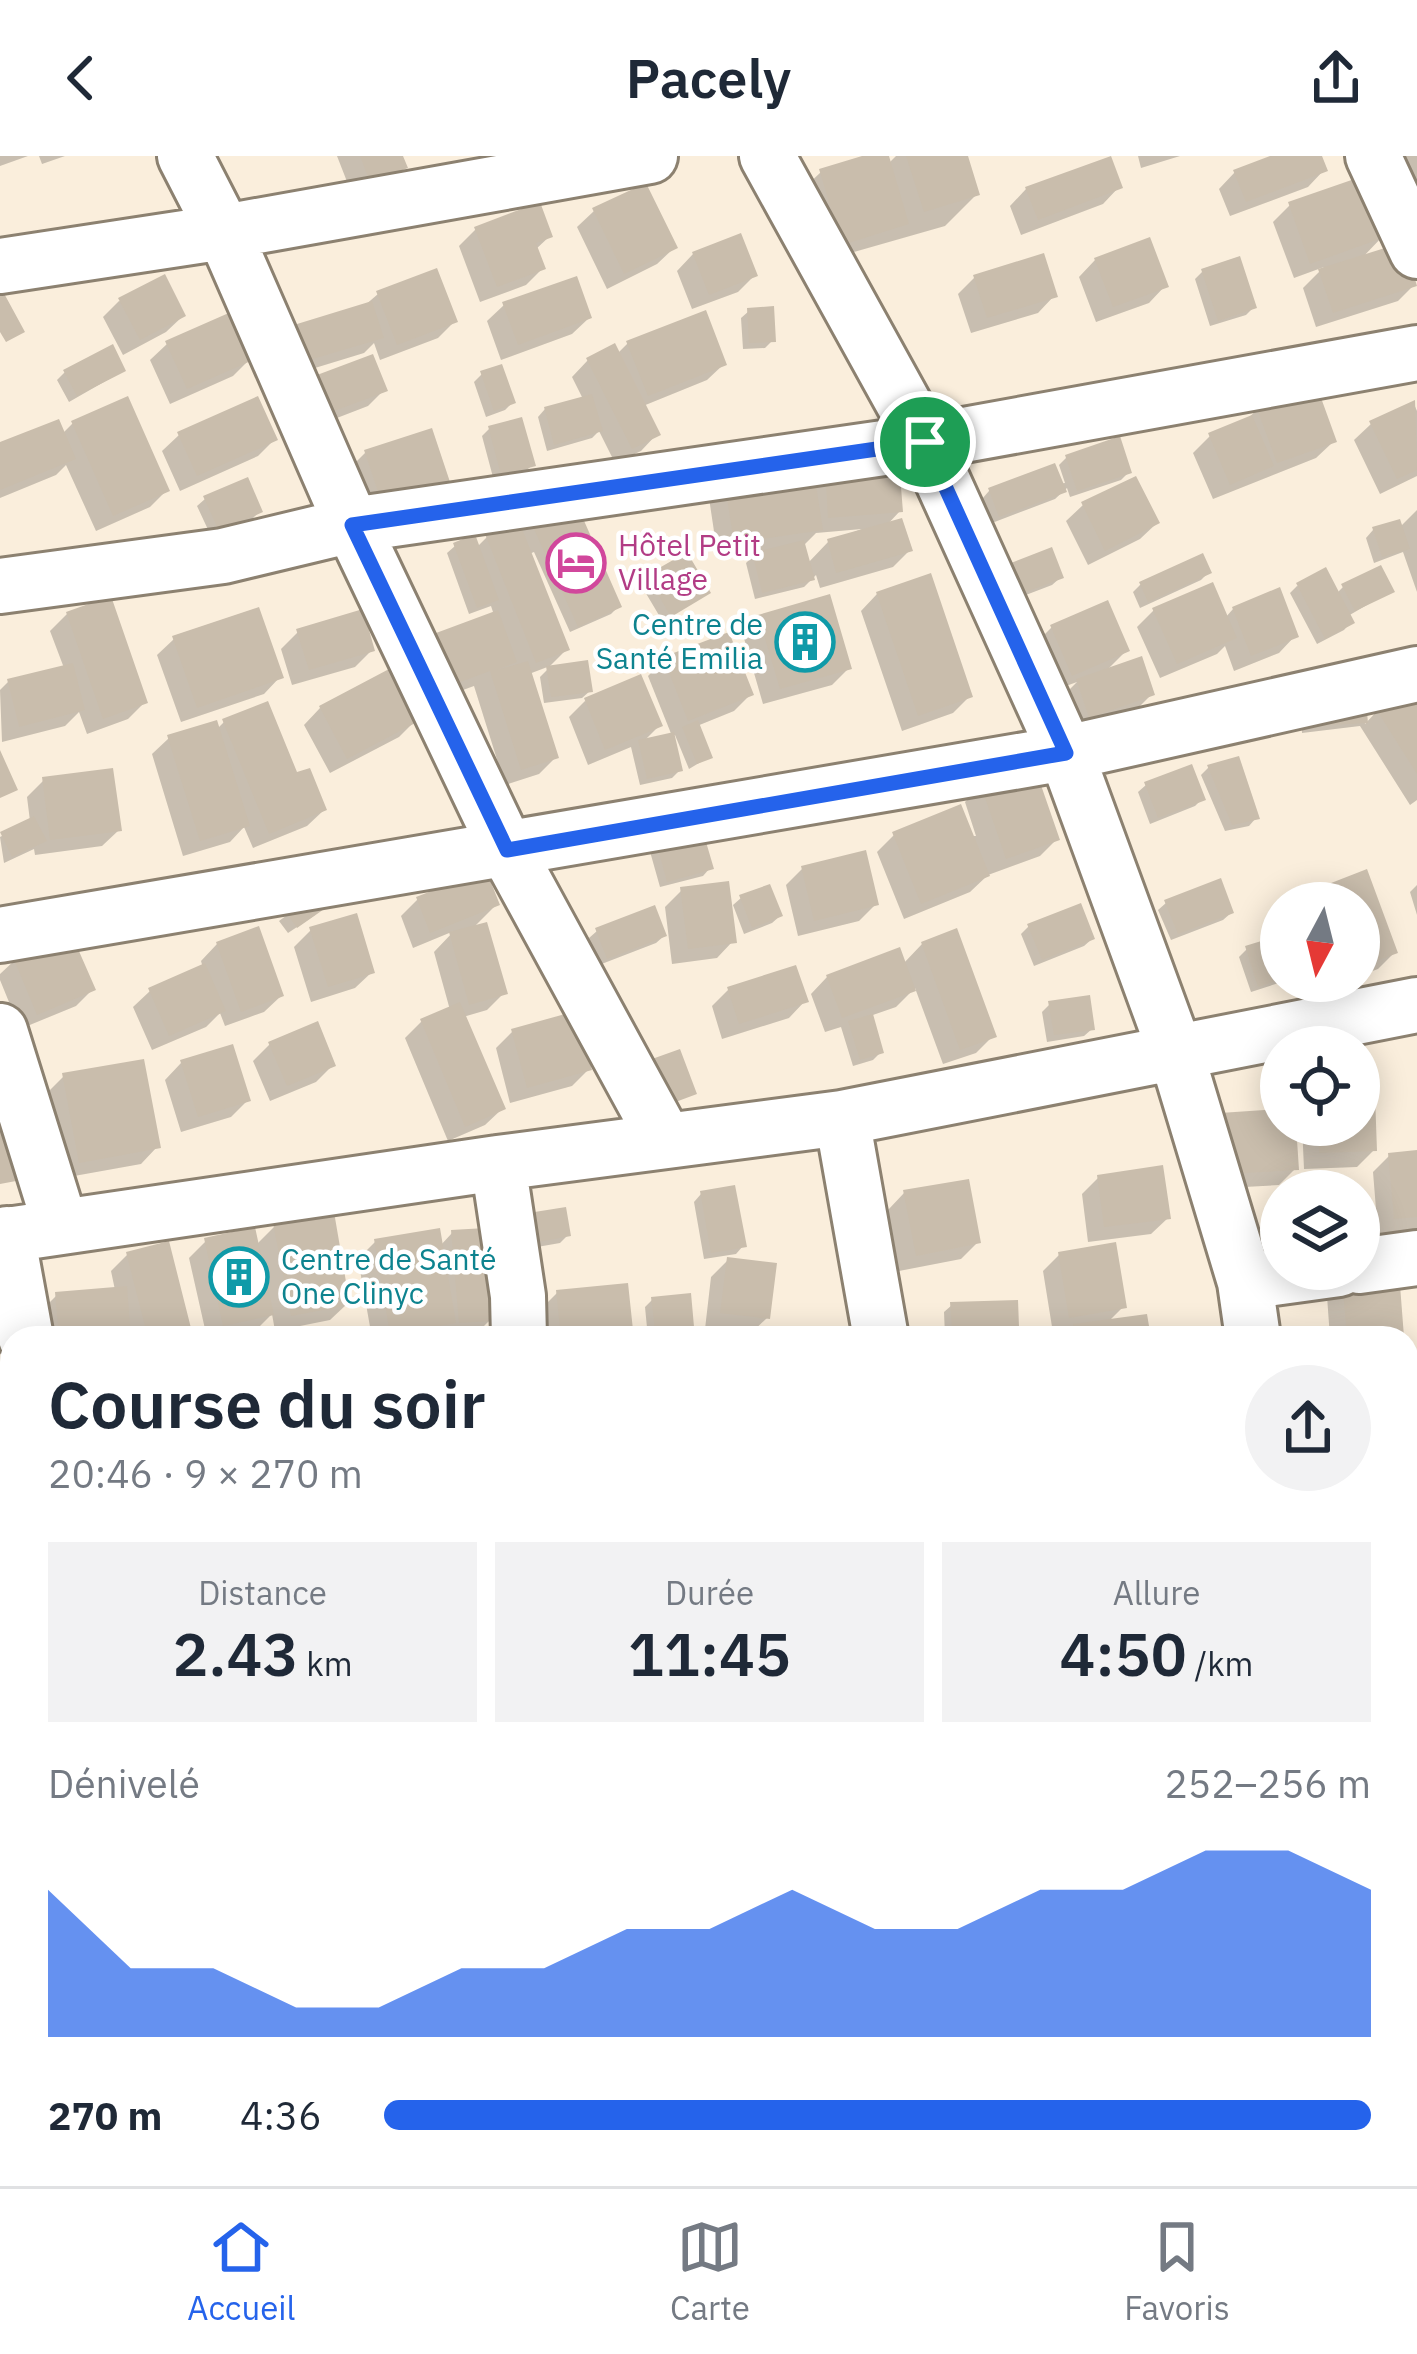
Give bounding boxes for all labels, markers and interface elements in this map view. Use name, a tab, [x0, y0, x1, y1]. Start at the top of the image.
text: Pacely	[626, 43, 791, 113]
icon: back	[48, 45, 114, 111]
icon: share	[1303, 45, 1369, 111]
pin	[874, 391, 976, 493]
icon: arrive	[892, 409, 958, 475]
place label: Hôtel Petit Village	[618, 525, 761, 598]
hotel icon: Hôtel Petit Village	[545, 532, 607, 594]
place label: Centre de Santé Emilia	[596, 604, 763, 677]
building icon: Centre de Santé Emilia	[774, 611, 836, 673]
north arrow	[1260, 882, 1380, 1002]
map controls	[1260, 882, 1380, 1290]
button: locate	[1260, 1026, 1380, 1146]
button: layers	[1260, 1170, 1380, 1290]
place label: Centre de Santé One Clinyc	[281, 1239, 496, 1312]
building icon: Centre de Santé One Clinyc	[208, 1246, 270, 1308]
text: Course du soir	[48, 1360, 486, 1446]
button: share	[1245, 1365, 1371, 1491]
text: 20:46 · 9 × 270 m	[48, 1448, 363, 1499]
text: Distance	[198, 1571, 327, 1614]
text: Durée	[665, 1571, 754, 1614]
text: Allure	[1113, 1571, 1200, 1614]
text: 2.43	[173, 1614, 298, 1693]
text: 11:45	[628, 1614, 791, 1693]
text: 4:50	[1060, 1614, 1187, 1693]
text: km	[298, 1642, 352, 1685]
text: /km	[1187, 1642, 1253, 1685]
text: Dénivelé	[48, 1758, 200, 1809]
text: 252–256 m	[1164, 1758, 1371, 1809]
text: 270 m	[48, 2090, 162, 2141]
text: 4:36	[240, 2090, 322, 2141]
tab: Accueil	[187, 2214, 295, 2329]
tab: Carte	[670, 2214, 750, 2329]
tab: Favoris	[1124, 2214, 1230, 2329]

